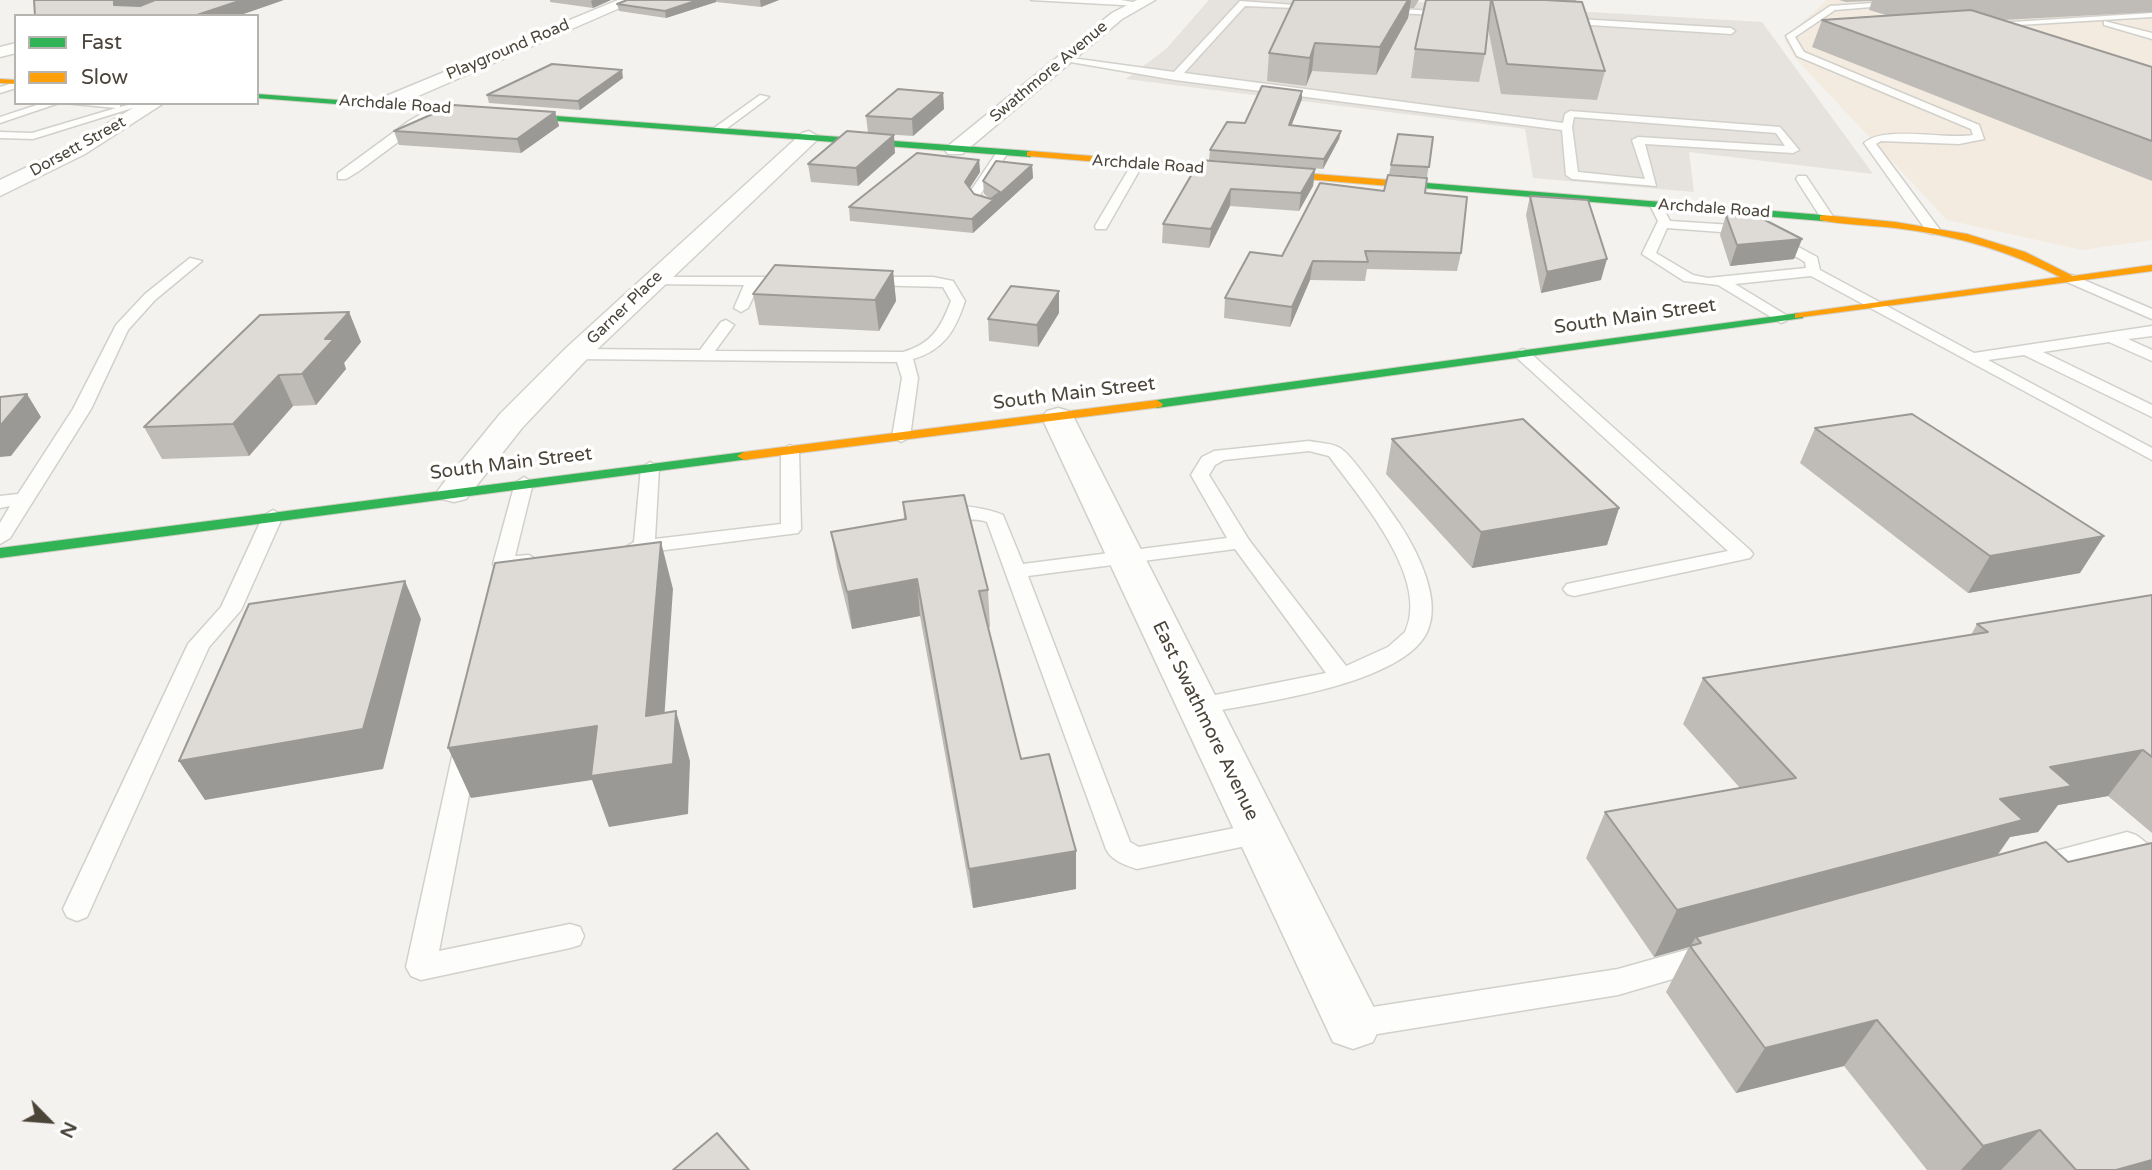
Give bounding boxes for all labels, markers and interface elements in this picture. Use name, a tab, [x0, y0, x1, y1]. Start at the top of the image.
legend	[14, 14, 259, 105]
street label: Playground Road	[444, 15, 572, 85]
street label: Swathmore Avenue	[986, 17, 1112, 127]
text: Fast	[81, 30, 122, 55]
text: Slow	[81, 65, 128, 90]
street label: Archdale Road	[338, 91, 452, 119]
street label: Dorsett Street	[27, 113, 129, 181]
street label: Archdale Road	[1091, 151, 1205, 179]
street label: Archdale Road	[1657, 195, 1771, 223]
street label: Garner Place	[583, 267, 667, 349]
street label: South Main Street	[1553, 294, 1717, 340]
street label: South Main Street	[992, 373, 1156, 415]
street label: South Main Street	[429, 443, 593, 485]
street label: East Swathmore Avenue	[1147, 618, 1263, 824]
north arrow	[14, 1086, 84, 1156]
text: N	[55, 1118, 81, 1141]

